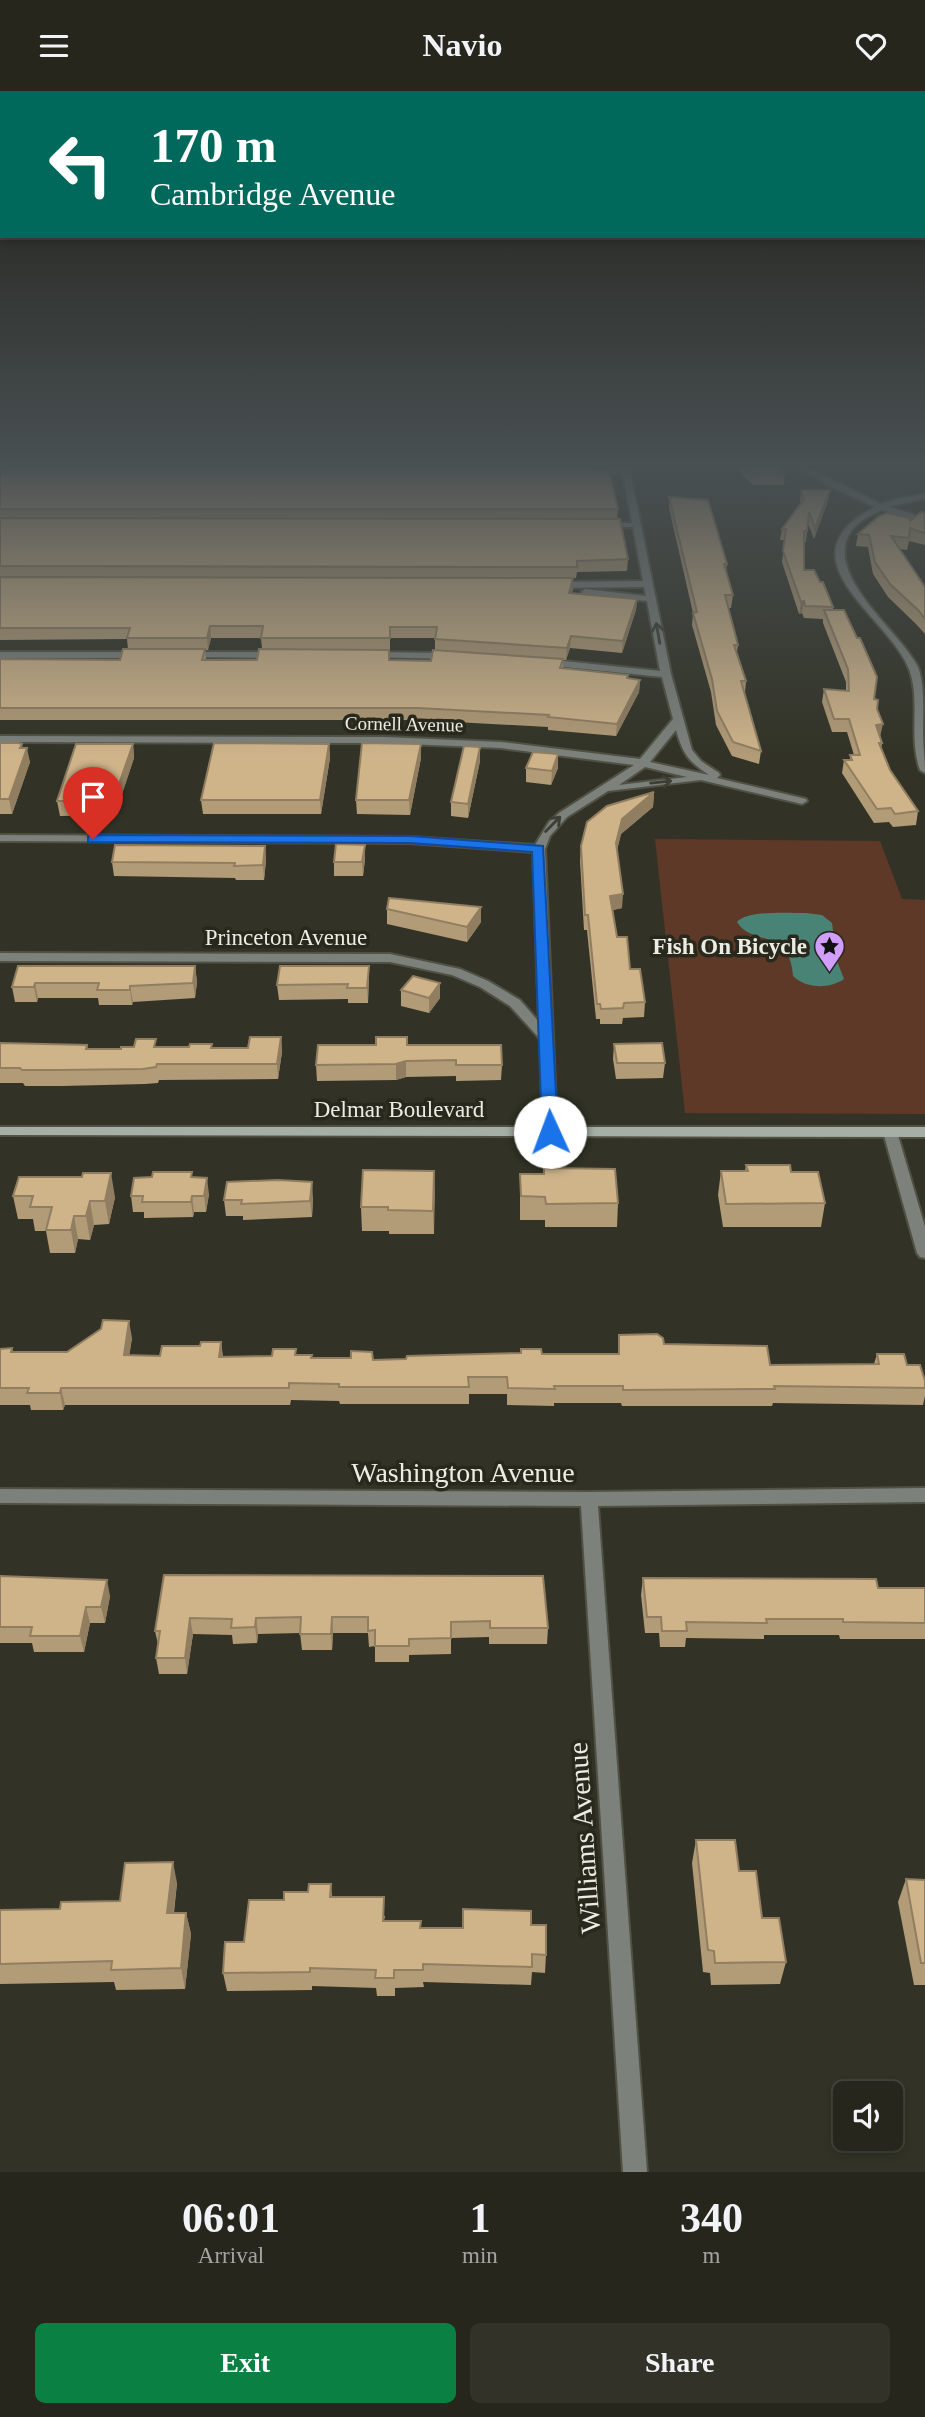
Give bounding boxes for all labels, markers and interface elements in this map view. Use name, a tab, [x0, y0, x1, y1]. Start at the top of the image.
icon: menu	[35, 27, 73, 65]
text: Navio	[423, 27, 503, 63]
icon: heart	[852, 27, 890, 65]
text: 170 m	[150, 118, 277, 173]
icon: left	[35, 119, 126, 210]
text: Cambridge Avenue	[150, 176, 396, 212]
one-way arrow	[651, 622, 665, 645]
street label: Cornell Avenue	[345, 712, 463, 736]
pin	[63, 767, 123, 839]
one-way arrow	[649, 775, 672, 788]
icon: arrive	[74, 778, 112, 816]
one-way arrow	[545, 815, 562, 832]
street label: Princeton Avenue	[205, 925, 367, 950]
place icon: Fish On Bicycle	[813, 929, 847, 973]
place label: Fish On Bicycle	[652, 934, 807, 959]
position arrow	[513, 1095, 587, 1169]
street label: Delmar Boulevard	[314, 1097, 485, 1122]
street label: Washington Avenue	[351, 1457, 575, 1488]
street label: Williams Avenue	[562, 1741, 606, 1935]
map controls	[833, 2081, 903, 2151]
button: sound	[833, 2081, 903, 2151]
text: 06:01	[182, 2195, 280, 2241]
text: 1	[469, 2195, 490, 2241]
text: 340	[680, 2195, 743, 2241]
text: Arrival	[198, 2243, 264, 2268]
text: min	[462, 2243, 498, 2268]
text: m	[702, 2243, 720, 2268]
button: Exit	[35, 2323, 456, 2403]
button: Share	[470, 2323, 890, 2403]

